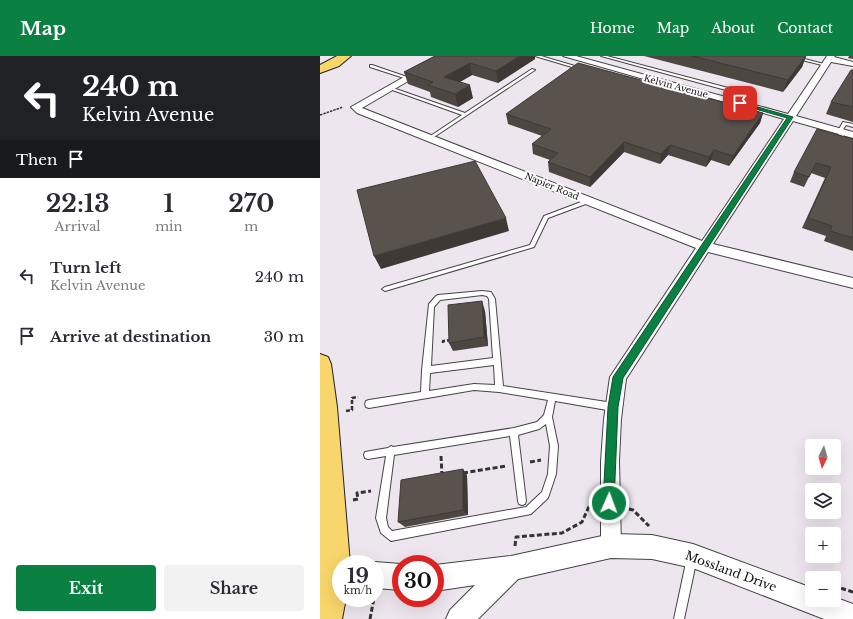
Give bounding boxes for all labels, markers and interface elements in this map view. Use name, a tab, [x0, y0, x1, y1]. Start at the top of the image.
text: Map	[20, 17, 66, 40]
text: Home	[590, 19, 635, 37]
text: Map	[657, 19, 689, 37]
text: About	[711, 19, 755, 37]
text: Contact	[777, 19, 833, 37]
text: 240 m	[82, 69, 178, 104]
icon: left	[16, 72, 68, 124]
street label: Kelvin Avenue	[643, 72, 709, 100]
pin	[723, 86, 757, 120]
icon: arrive	[729, 92, 751, 114]
text: Kelvin Avenue	[82, 104, 214, 126]
icon: arrive	[65, 148, 87, 170]
text: Then	[16, 150, 57, 169]
street label: Napier Road	[523, 170, 581, 202]
text: 22:13	[46, 189, 110, 218]
text: 1	[164, 189, 174, 218]
text: 270	[228, 189, 274, 218]
text: Arrival	[55, 218, 101, 235]
text: min	[155, 218, 183, 235]
text: m	[244, 218, 258, 235]
text: Turn left	[50, 258, 121, 277]
icon: left	[16, 265, 38, 287]
text: 240 m	[255, 267, 304, 286]
text: Kelvin Avenue	[50, 277, 145, 294]
icon: arrive	[16, 325, 38, 347]
text: Arrive at destination	[50, 327, 211, 346]
text: 30 m	[264, 327, 304, 346]
north arrow	[805, 439, 841, 475]
map controls	[805, 439, 841, 607]
position arrow	[588, 482, 630, 524]
button: layers	[805, 483, 841, 519]
button: +	[805, 527, 841, 563]
street label: Mossland Drive	[683, 548, 779, 595]
speed limit sign: 30	[392, 555, 444, 607]
text: 19	[347, 564, 369, 588]
button: Exit	[16, 565, 156, 611]
button: Share	[164, 565, 304, 611]
button: −	[805, 571, 841, 607]
text: km/h	[344, 584, 372, 597]

